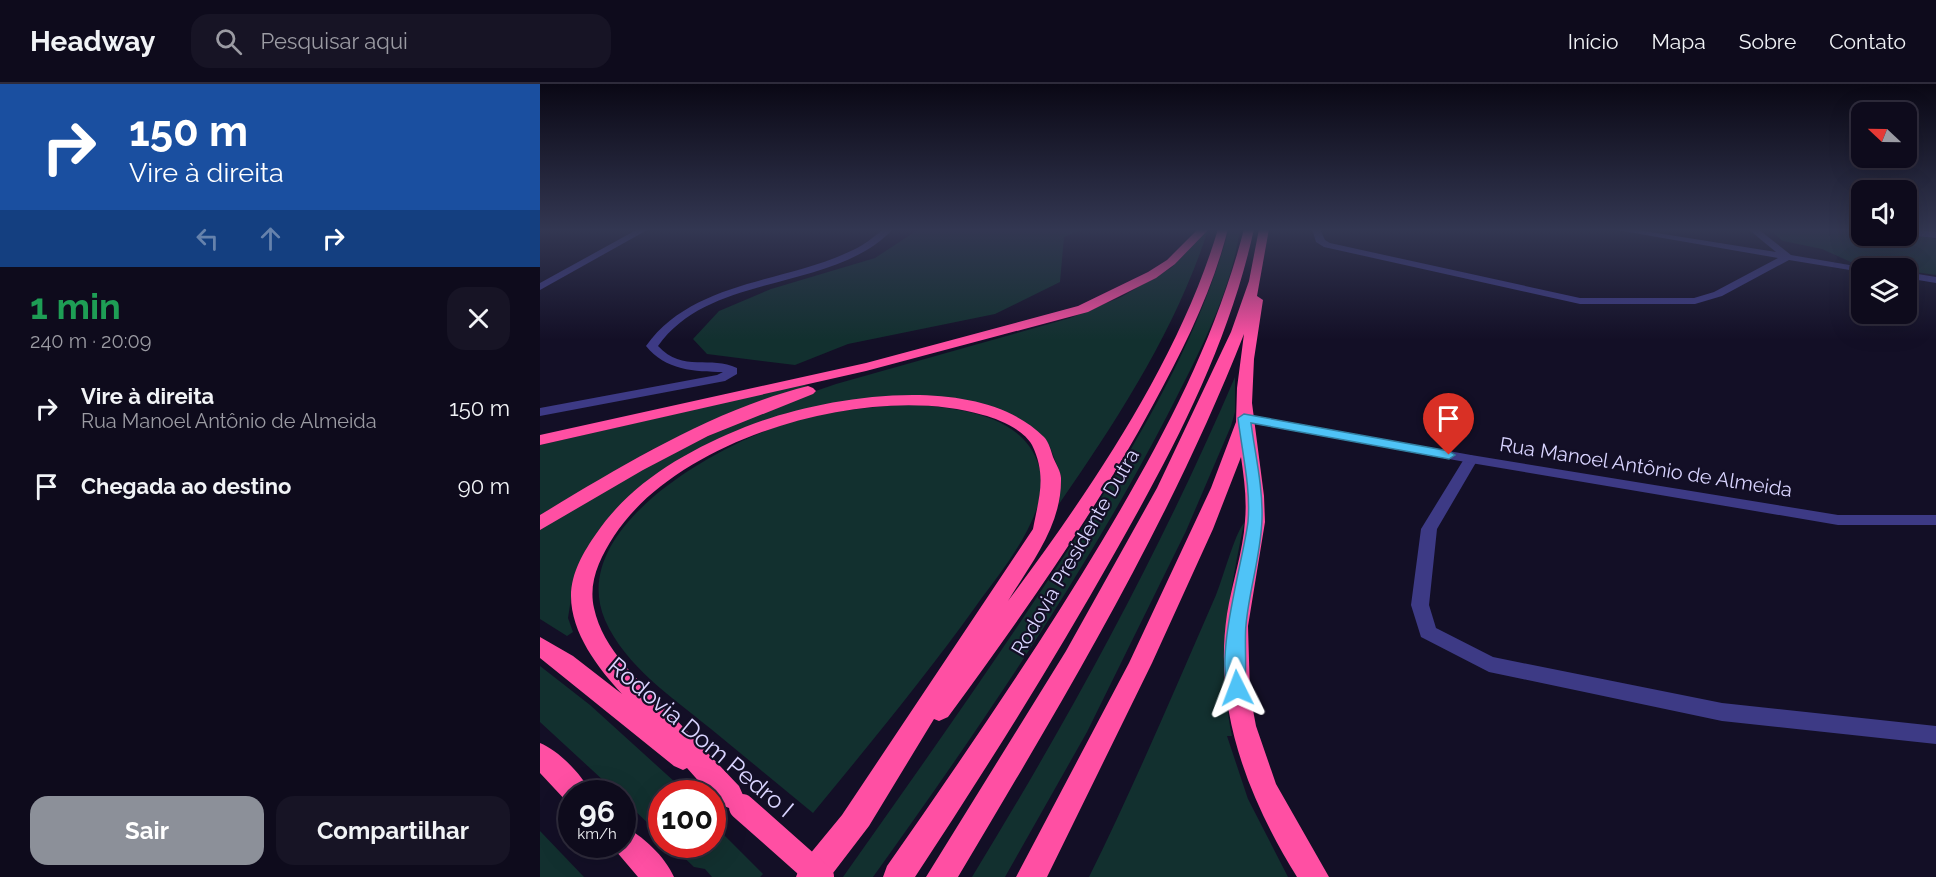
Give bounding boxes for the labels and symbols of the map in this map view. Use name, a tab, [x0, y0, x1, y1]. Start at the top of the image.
north arrow	[1851, 102, 1917, 168]
pin	[1423, 393, 1474, 455]
street label: Rua Manoel Antônio de Almeida	[1498, 432, 1794, 502]
street label: Rodovia Presidente Dutra	[1006, 445, 1144, 659]
street label: Rodovia Dom Pedro I	[602, 651, 800, 823]
position arrow	[1205, 656, 1269, 720]
speed limit sign: 100	[648, 780, 726, 858]

